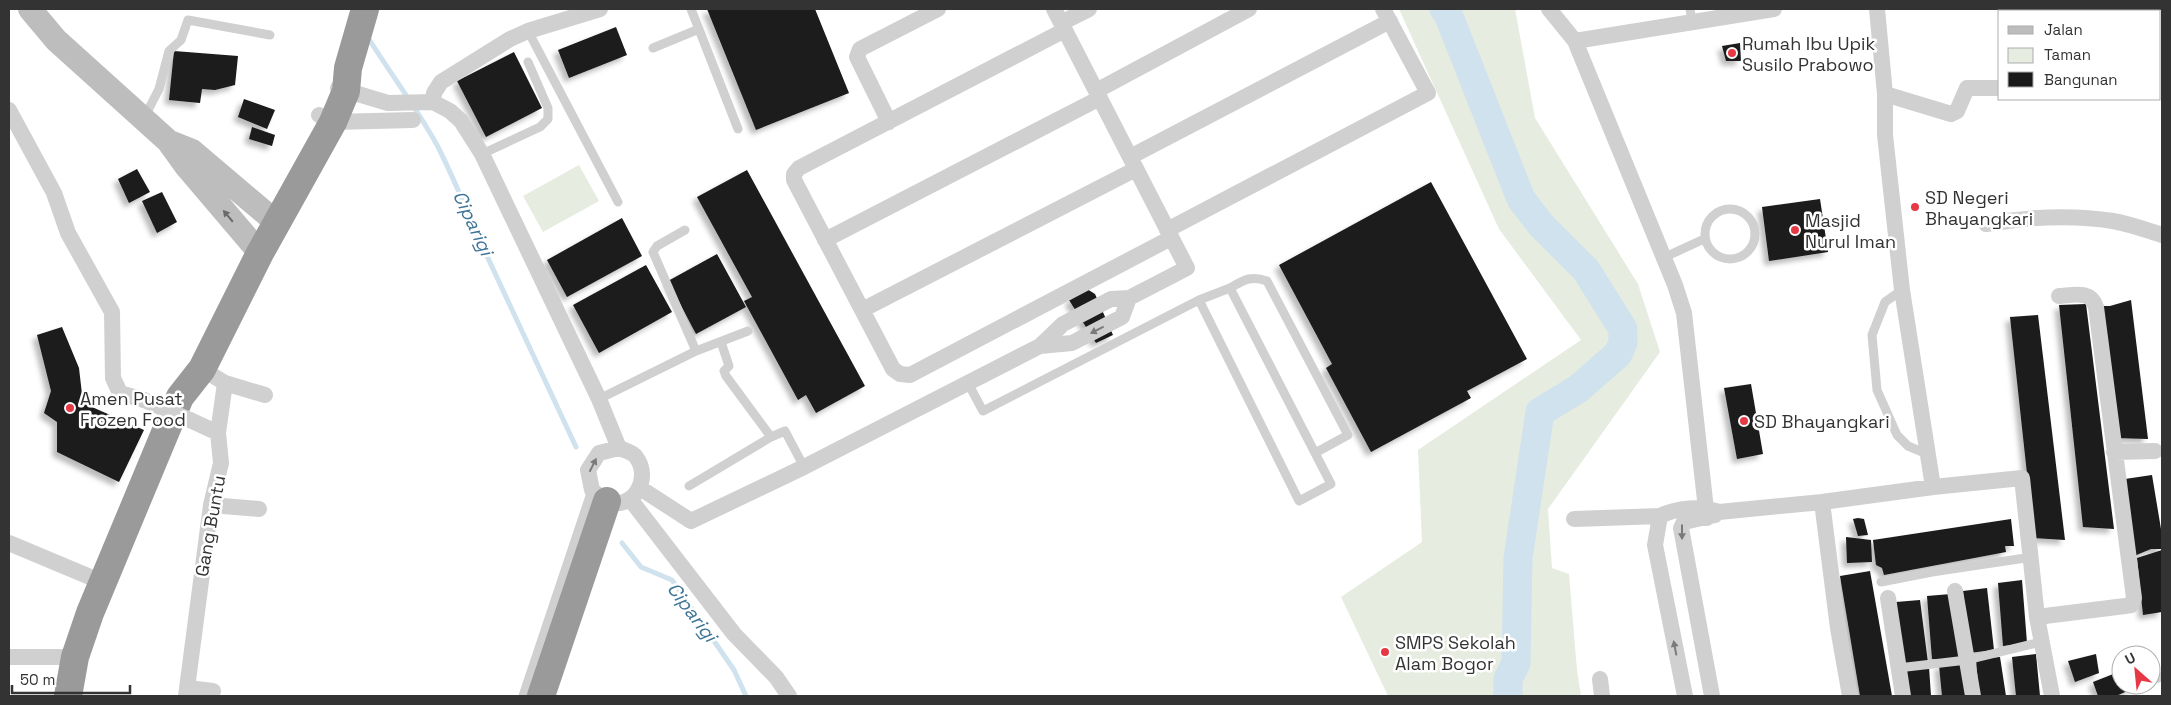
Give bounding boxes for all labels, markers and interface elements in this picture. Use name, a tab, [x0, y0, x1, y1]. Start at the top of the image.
legend	[1998, 10, 2161, 100]
text: Jalan	[2044, 20, 2083, 39]
place label: Rumah Ibu Upik Susilo Prabowo	[1742, 32, 1875, 76]
text: Taman	[2044, 45, 2091, 64]
marker: Rumah Ibu Upik Susilo Prabowo	[1726, 47, 1738, 59]
text: Bangunan	[2044, 70, 2118, 89]
place label: SD Negeri Bhayangkari	[1925, 186, 2033, 230]
water label: Ciparigi	[447, 187, 500, 262]
marker: SD Negeri Bhayangkari	[1909, 201, 1921, 213]
place label: Masjid Nurul Iman	[1805, 209, 1896, 253]
one-way arrow	[223, 210, 234, 222]
marker: Masjid Nurul Iman	[1789, 224, 1801, 236]
one-way arrow	[1090, 326, 1104, 334]
place label: Amen Pusat Frozen Food	[80, 387, 186, 431]
marker: Amen Pusat Frozen Food	[64, 402, 76, 414]
place label: SD Bhayangkari	[1754, 410, 1890, 433]
marker: SD Bhayangkari	[1738, 415, 1750, 427]
one-way arrow	[588, 457, 597, 472]
street label: Gang Buntu	[190, 474, 230, 578]
one-way arrow	[1678, 525, 1686, 541]
water label: Ciparigi	[661, 577, 724, 649]
place label: SMPS Sekolah Alam Bogor	[1395, 631, 1516, 675]
one-way arrow	[1671, 640, 1679, 656]
north arrow	[2111, 645, 2161, 695]
marker: SMPS Sekolah Alam Bogor	[1379, 646, 1391, 658]
text: U	[2122, 648, 2138, 669]
scale bar	[12, 662, 130, 694]
text: 50 m	[20, 670, 55, 689]

